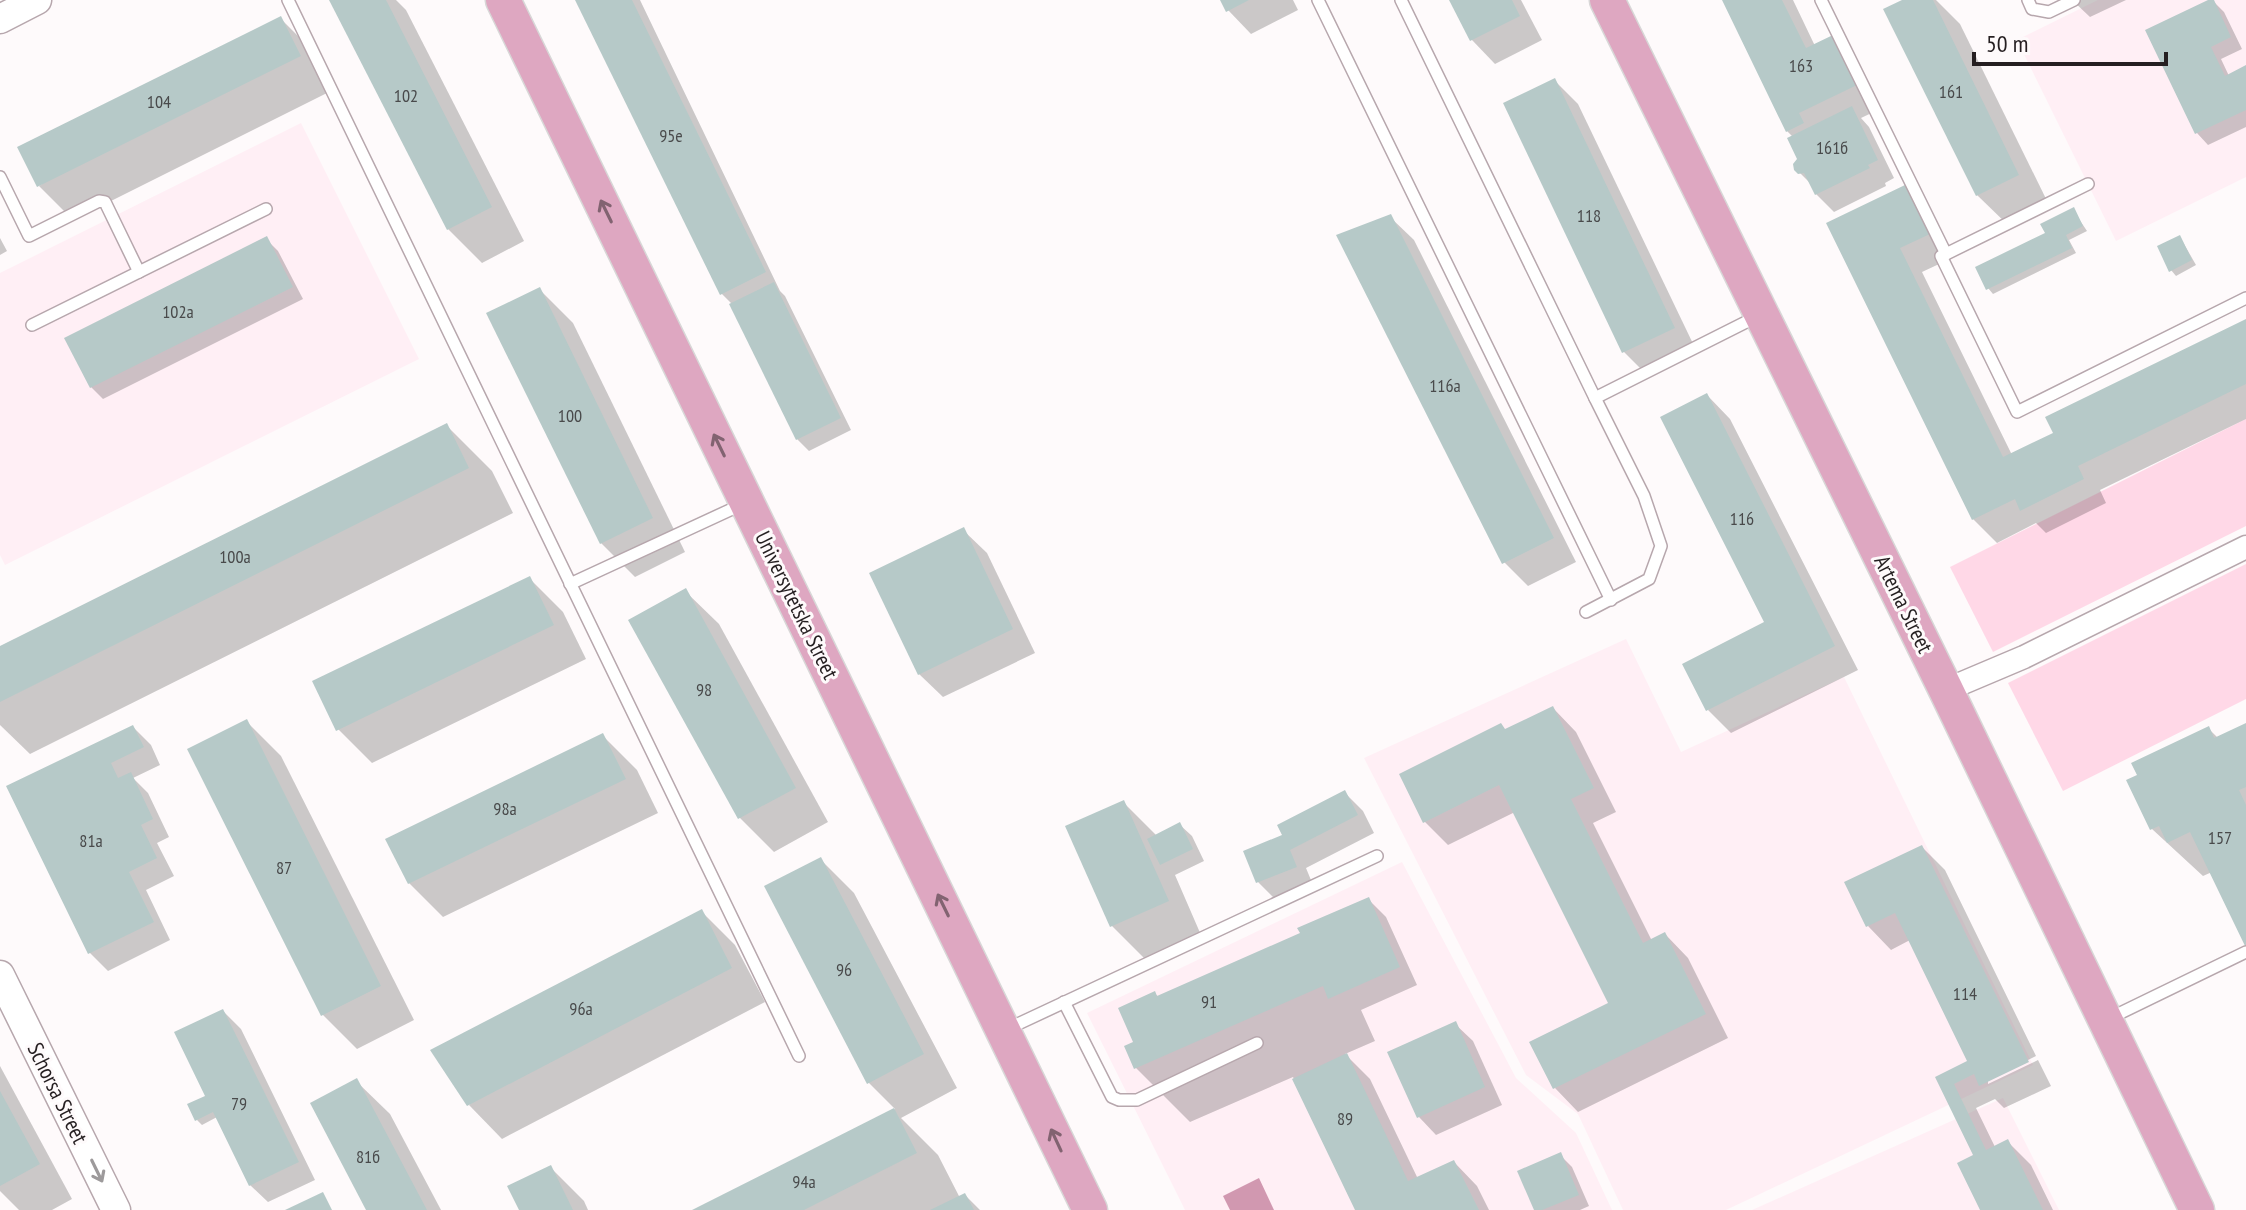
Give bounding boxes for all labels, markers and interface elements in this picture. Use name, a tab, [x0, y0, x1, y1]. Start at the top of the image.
scale bar	[1974, 16, 2166, 66]
text: 50 m	[1986, 28, 2028, 59]
house number: 163	[1789, 54, 1813, 77]
house number: 161	[1939, 80, 1963, 103]
house number: 102	[394, 84, 418, 107]
house number: 104	[147, 90, 171, 113]
house number: 95е	[659, 124, 683, 147]
house number: 161б	[1816, 136, 1848, 159]
one-way arrow	[597, 200, 613, 224]
house number: 118	[1577, 204, 1601, 227]
house number: 102а	[162, 300, 194, 323]
house number: 116а	[1429, 374, 1461, 397]
house number: 100	[558, 404, 582, 427]
one-way arrow	[711, 433, 726, 457]
house number: 116	[1730, 507, 1754, 530]
street label: Universytetska Street	[749, 526, 845, 684]
house number: 100а	[219, 545, 251, 568]
street label: Artema Street	[1868, 551, 1940, 657]
house number: 98	[696, 678, 712, 701]
house number: 98а	[493, 797, 517, 820]
house number: 157	[2208, 826, 2232, 849]
house number: 81а	[79, 829, 103, 852]
house number: 87	[276, 856, 292, 879]
one-way arrow	[935, 894, 951, 918]
house number: 96	[836, 958, 852, 981]
house number: 114	[1953, 982, 1977, 1005]
house number: 91	[1201, 990, 1217, 1013]
house number: 96а	[569, 997, 593, 1020]
street label: Schorsa Street	[22, 1038, 94, 1148]
house number: 79	[231, 1092, 247, 1115]
house number: 89	[1337, 1107, 1353, 1130]
one-way arrow	[1048, 1128, 1063, 1152]
house number: 81б	[356, 1145, 380, 1168]
one-way arrow	[89, 1158, 105, 1182]
house number: 94а	[792, 1170, 816, 1193]

